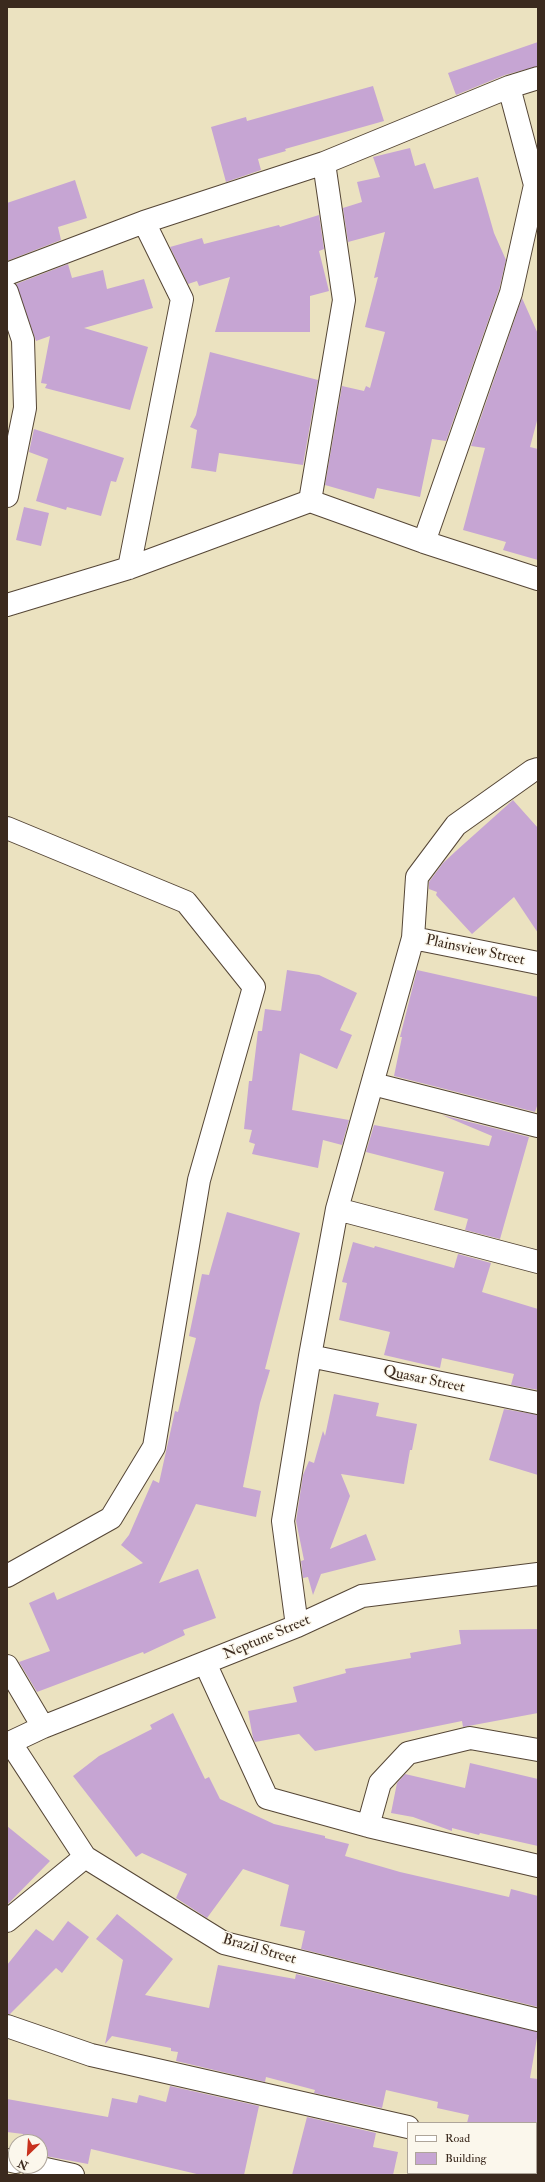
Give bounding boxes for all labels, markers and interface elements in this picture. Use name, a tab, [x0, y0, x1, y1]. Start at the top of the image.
street label: Plainsview Street	[424, 932, 526, 970]
street label: Quasar Street	[382, 1363, 466, 1397]
street label: Neptune Street	[221, 1612, 313, 1664]
street label: Brazil Street	[220, 1931, 298, 1969]
legend	[407, 2122, 537, 2174]
text: Road	[445, 2131, 470, 2146]
north arrow	[8, 2134, 48, 2174]
text: Building	[445, 2151, 486, 2166]
text: N	[16, 2156, 30, 2172]

